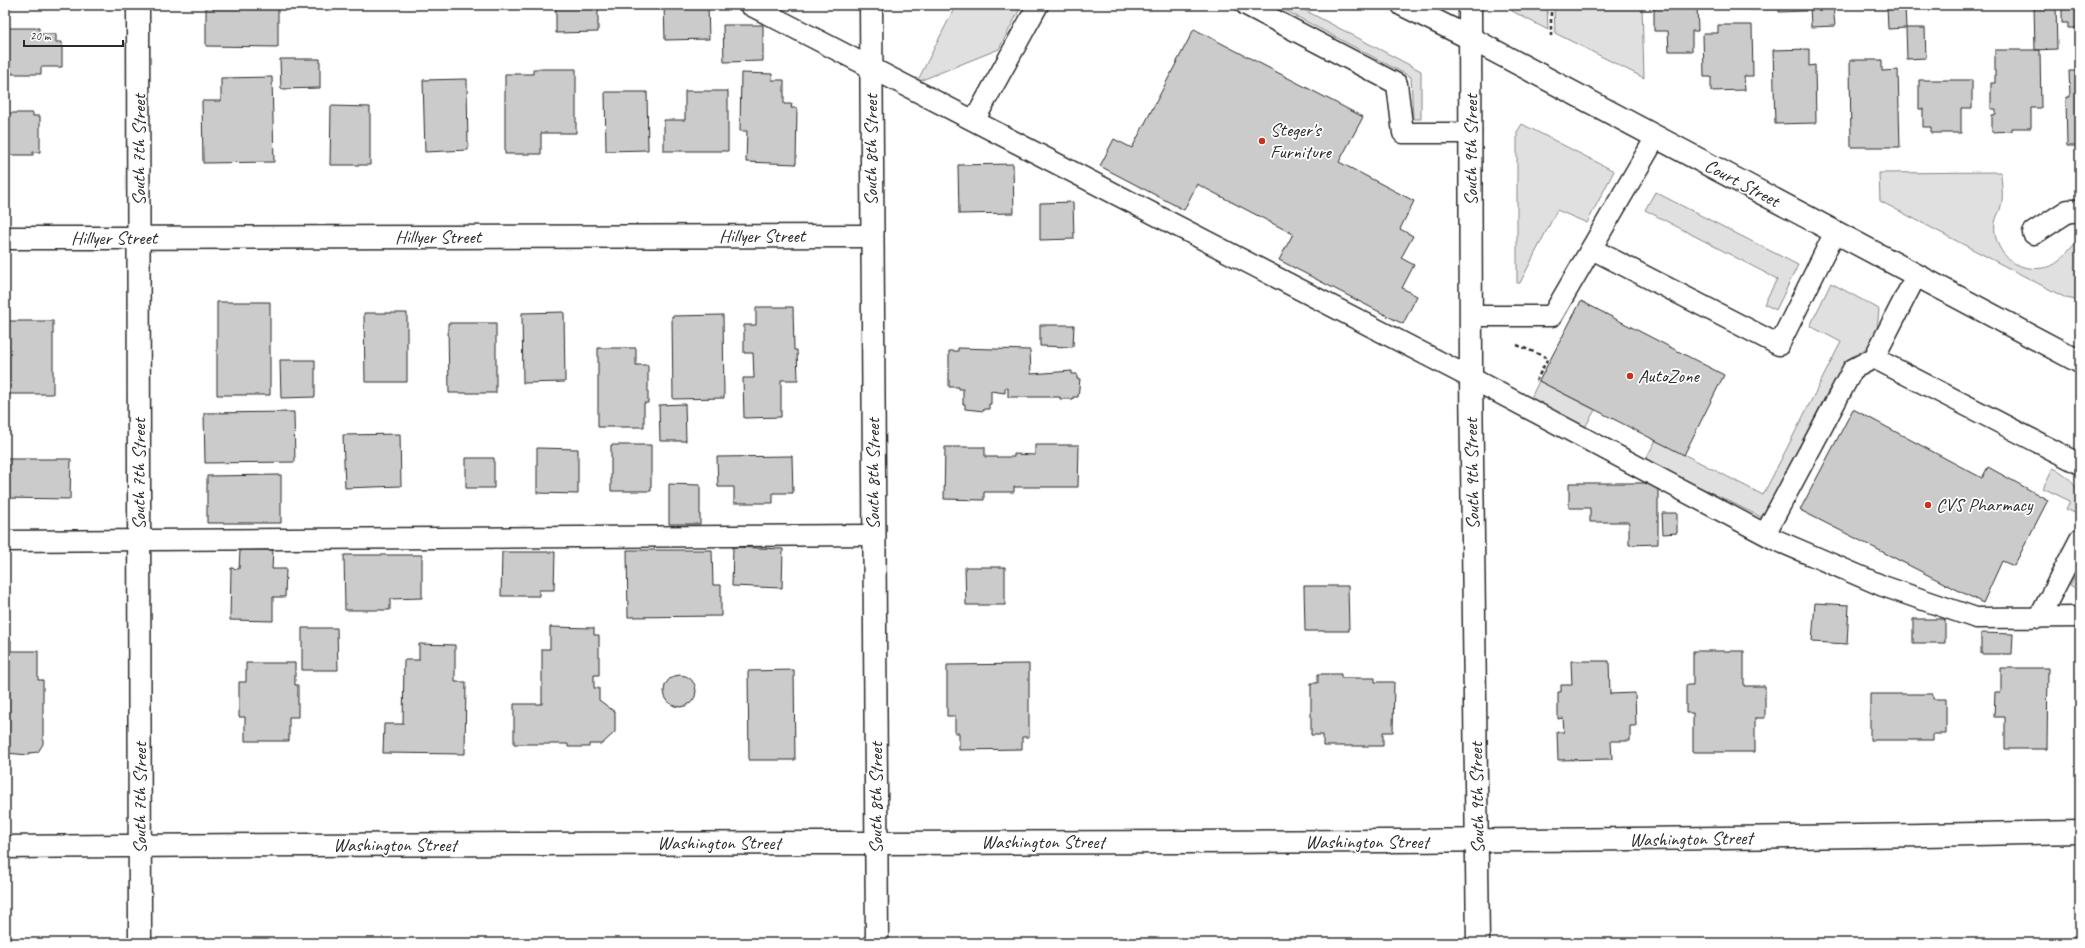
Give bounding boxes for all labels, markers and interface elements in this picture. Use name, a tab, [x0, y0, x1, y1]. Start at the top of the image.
scale bar	[24, 22, 123, 48]
text: 20 m	[30, 28, 52, 44]
street label: South 7th Street	[127, 93, 151, 206]
street label: South 8th Street	[859, 93, 883, 206]
street label: South 9th Street	[1459, 93, 1483, 206]
place label: Steger's Furniture	[1270, 118, 1333, 164]
marker: Steger's Furniture	[1257, 136, 1267, 146]
street label: Court Street	[1700, 153, 1785, 214]
street label: Hillyer Street	[719, 224, 807, 248]
street label: Hillyer Street	[395, 225, 483, 249]
street label: Hillyer Street	[71, 226, 159, 250]
place label: AutoZone	[1638, 364, 1701, 388]
marker: AutoZone	[1625, 371, 1635, 381]
street label: South 9th Street	[1459, 416, 1485, 530]
street label: South 7th Street	[127, 417, 151, 530]
street label: South 8th Street	[861, 417, 885, 530]
place label: CVS Pharmacy	[1936, 493, 2034, 517]
marker: CVS Pharmacy	[1923, 500, 1933, 510]
street label: South 9th Street	[1464, 740, 1490, 854]
street label: South 7th Street	[128, 741, 152, 854]
street label: South 8th Street	[864, 741, 888, 854]
street label: Washington Street	[1629, 826, 1756, 852]
street label: Washington Street	[981, 830, 1107, 854]
street label: Washington Street	[1305, 830, 1431, 854]
street label: Washington Street	[657, 831, 783, 855]
street label: Washington Street	[333, 833, 459, 857]

